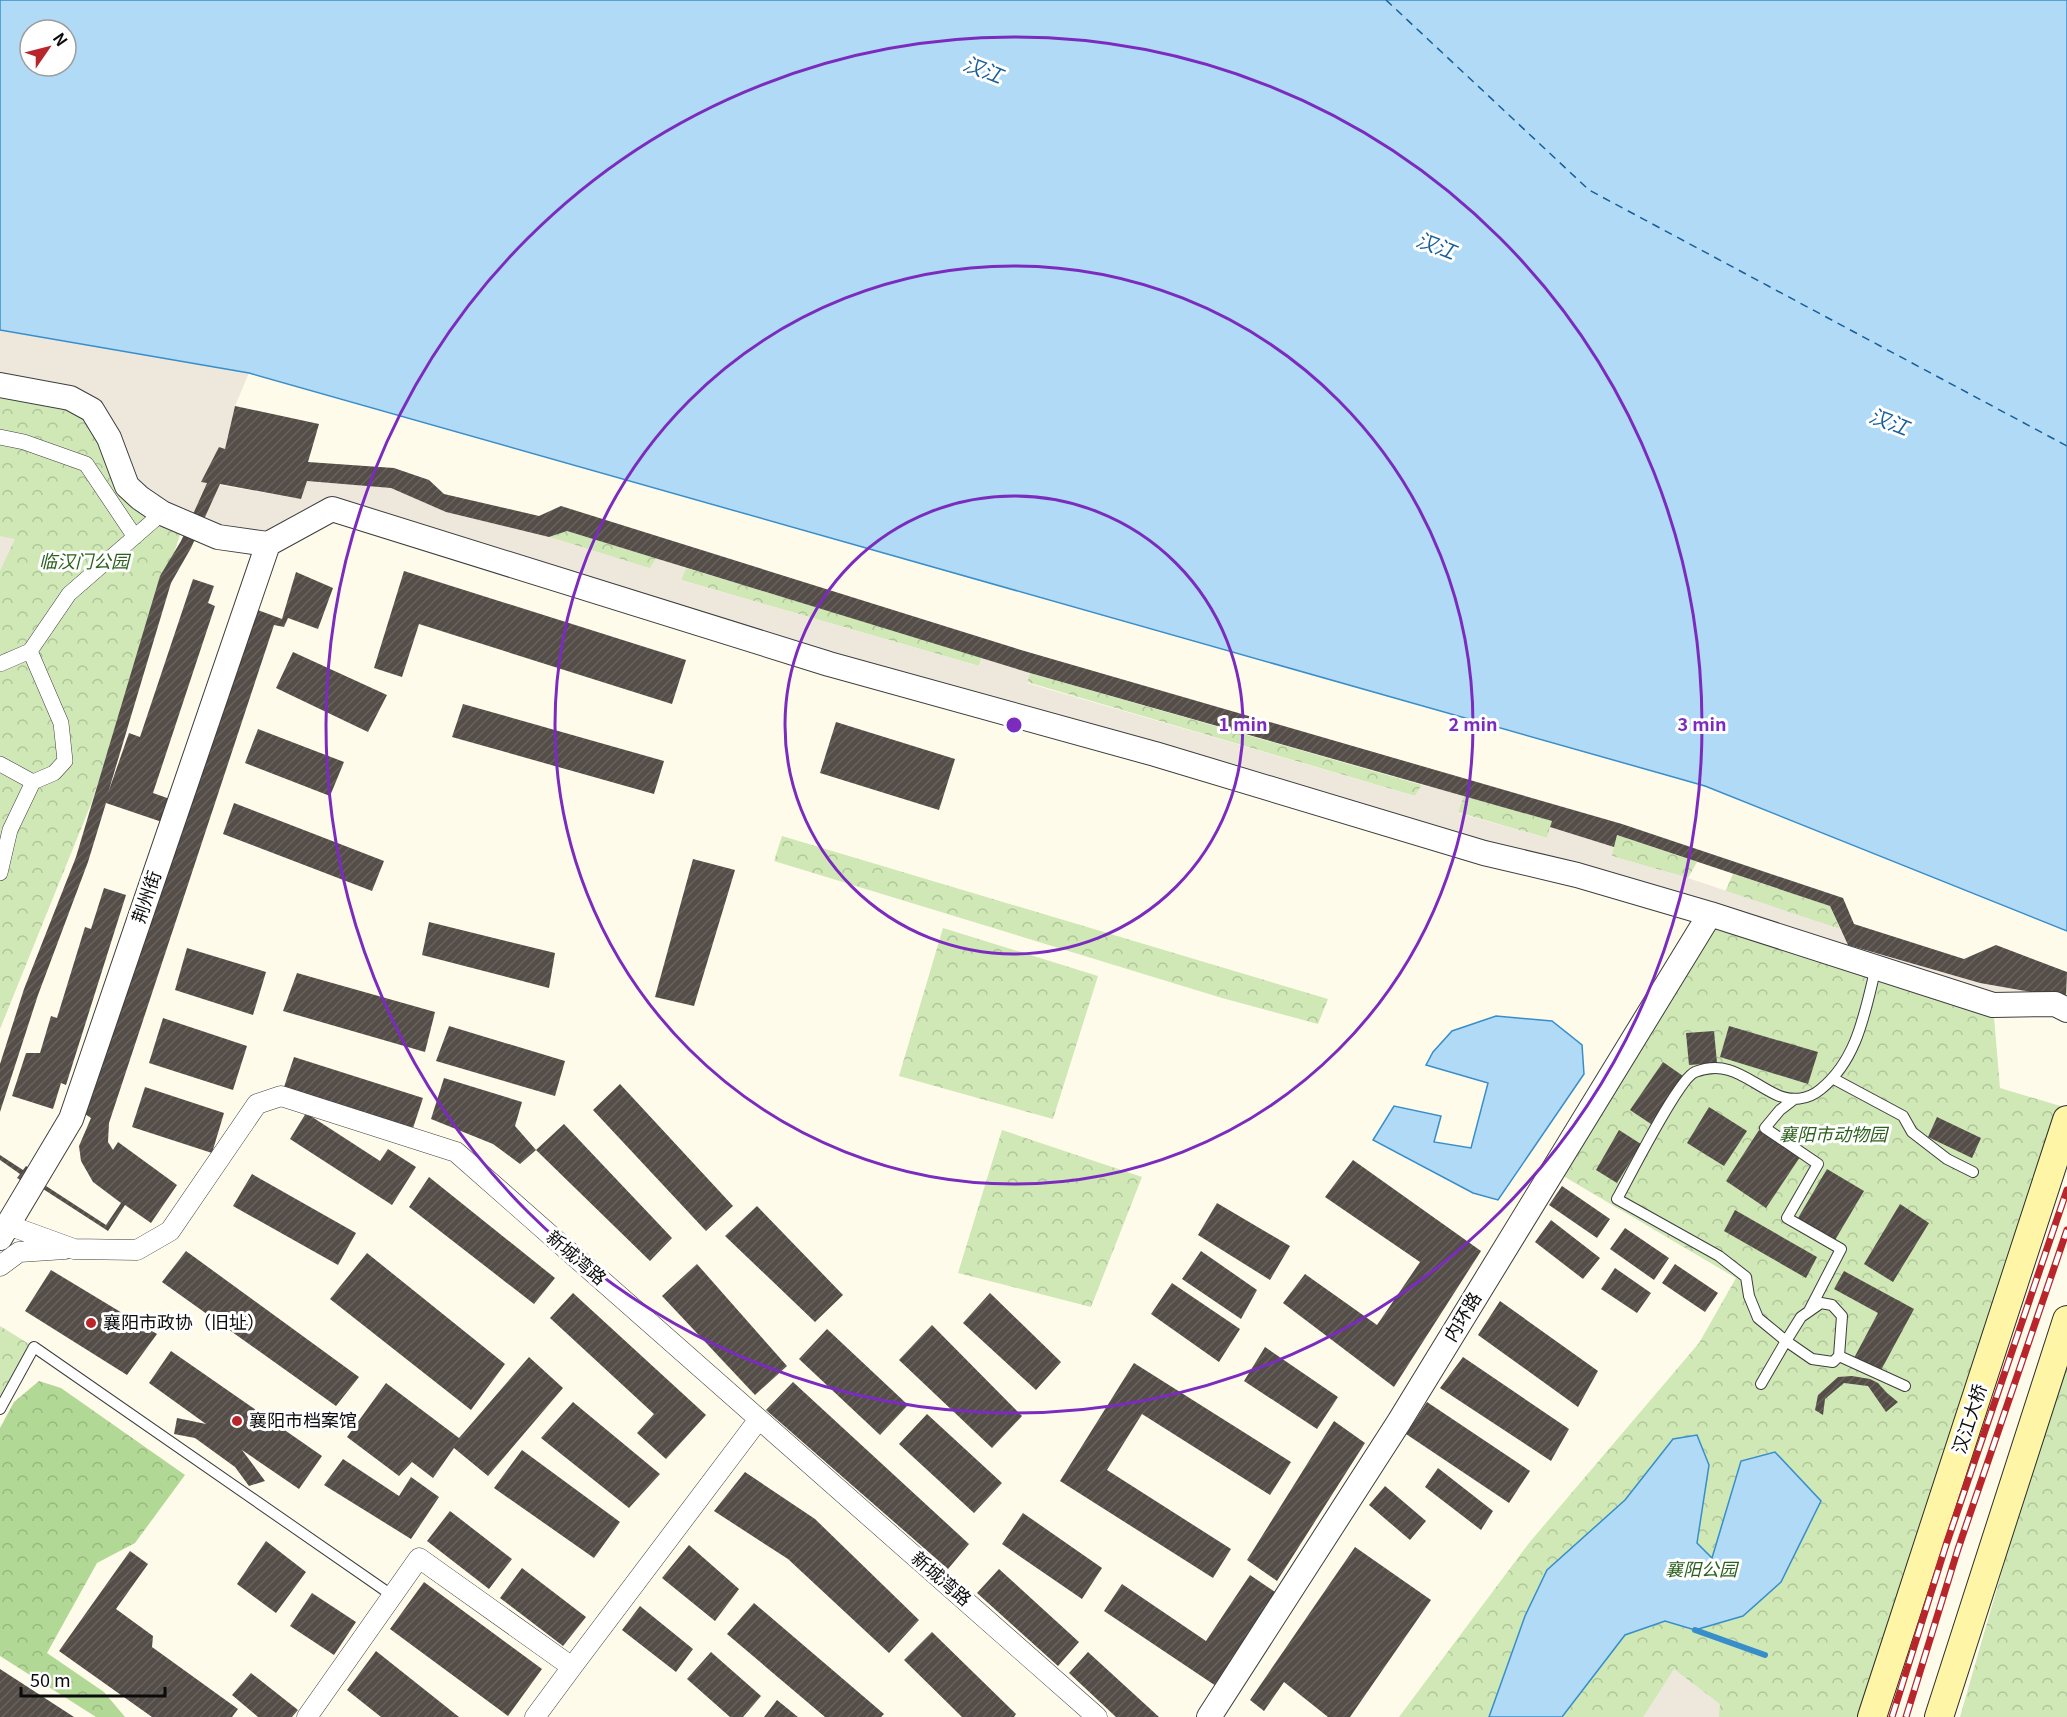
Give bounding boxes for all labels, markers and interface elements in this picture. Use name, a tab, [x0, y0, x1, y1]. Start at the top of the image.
north arrow	[18, 18, 78, 78]
text: N	[48, 27, 74, 51]
water label: 汉江	[960, 48, 1009, 90]
water label: 汉江	[1413, 224, 1462, 266]
water label: 汉江	[1866, 400, 1915, 442]
park label: 临汉门公园	[39, 547, 132, 573]
text: 1 min	[1218, 710, 1268, 736]
text: 2 min	[1448, 710, 1498, 736]
text: 3 min	[1677, 710, 1727, 736]
centre of rings	[1004, 715, 1024, 735]
street label: 荆州街	[124, 867, 166, 926]
park label: 襄阳市动物园	[1779, 1120, 1890, 1146]
street label: 新城湾路	[542, 1223, 613, 1290]
street label: 内环路	[1436, 1286, 1486, 1346]
place label: 襄阳市政协（旧址）	[103, 1308, 265, 1334]
marker: 襄阳市政协（旧址）	[84, 1316, 98, 1330]
street label: 汉江大桥	[1945, 1380, 1992, 1457]
place label: 襄阳市档案馆	[249, 1406, 357, 1432]
marker: 襄阳市档案馆	[230, 1414, 244, 1428]
street label: 新城湾路	[907, 1544, 978, 1611]
park label: 襄阳公园	[1665, 1555, 1740, 1581]
scale bar	[21, 1660, 165, 1698]
text: 50 m	[30, 1666, 71, 1692]

